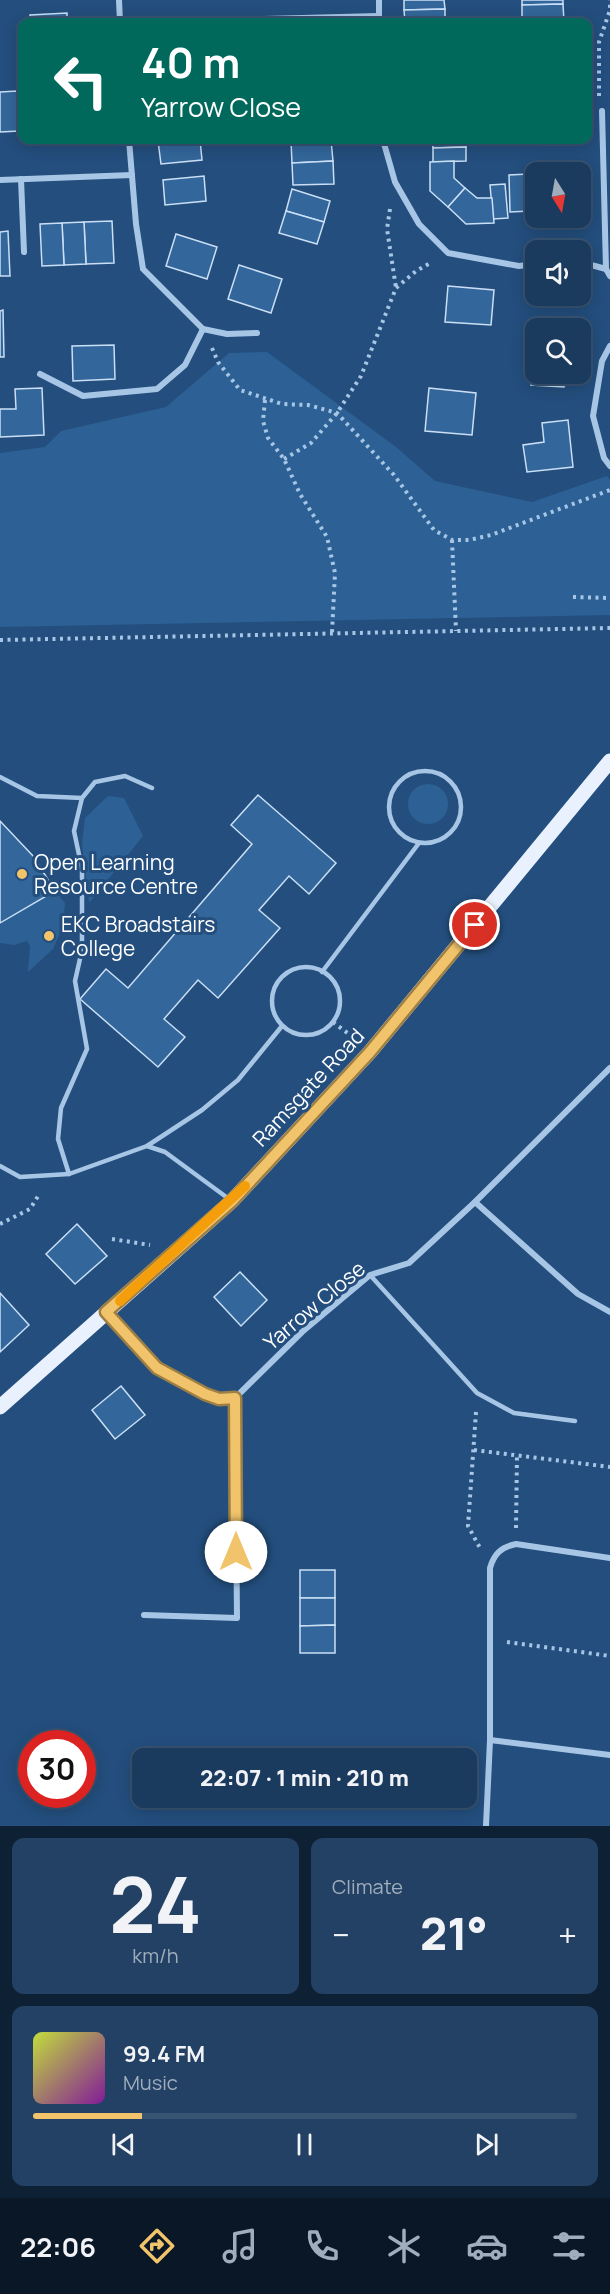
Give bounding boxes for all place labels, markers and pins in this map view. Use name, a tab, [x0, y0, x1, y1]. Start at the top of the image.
place label: Open Learning Resource Centre	[34, 848, 198, 900]
marker: Open Learning Resource Centre	[15, 867, 29, 881]
pin	[449, 899, 500, 950]
place label: EKC Broadstairs College	[61, 910, 215, 962]
marker: EKC Broadstairs College	[42, 929, 56, 943]

